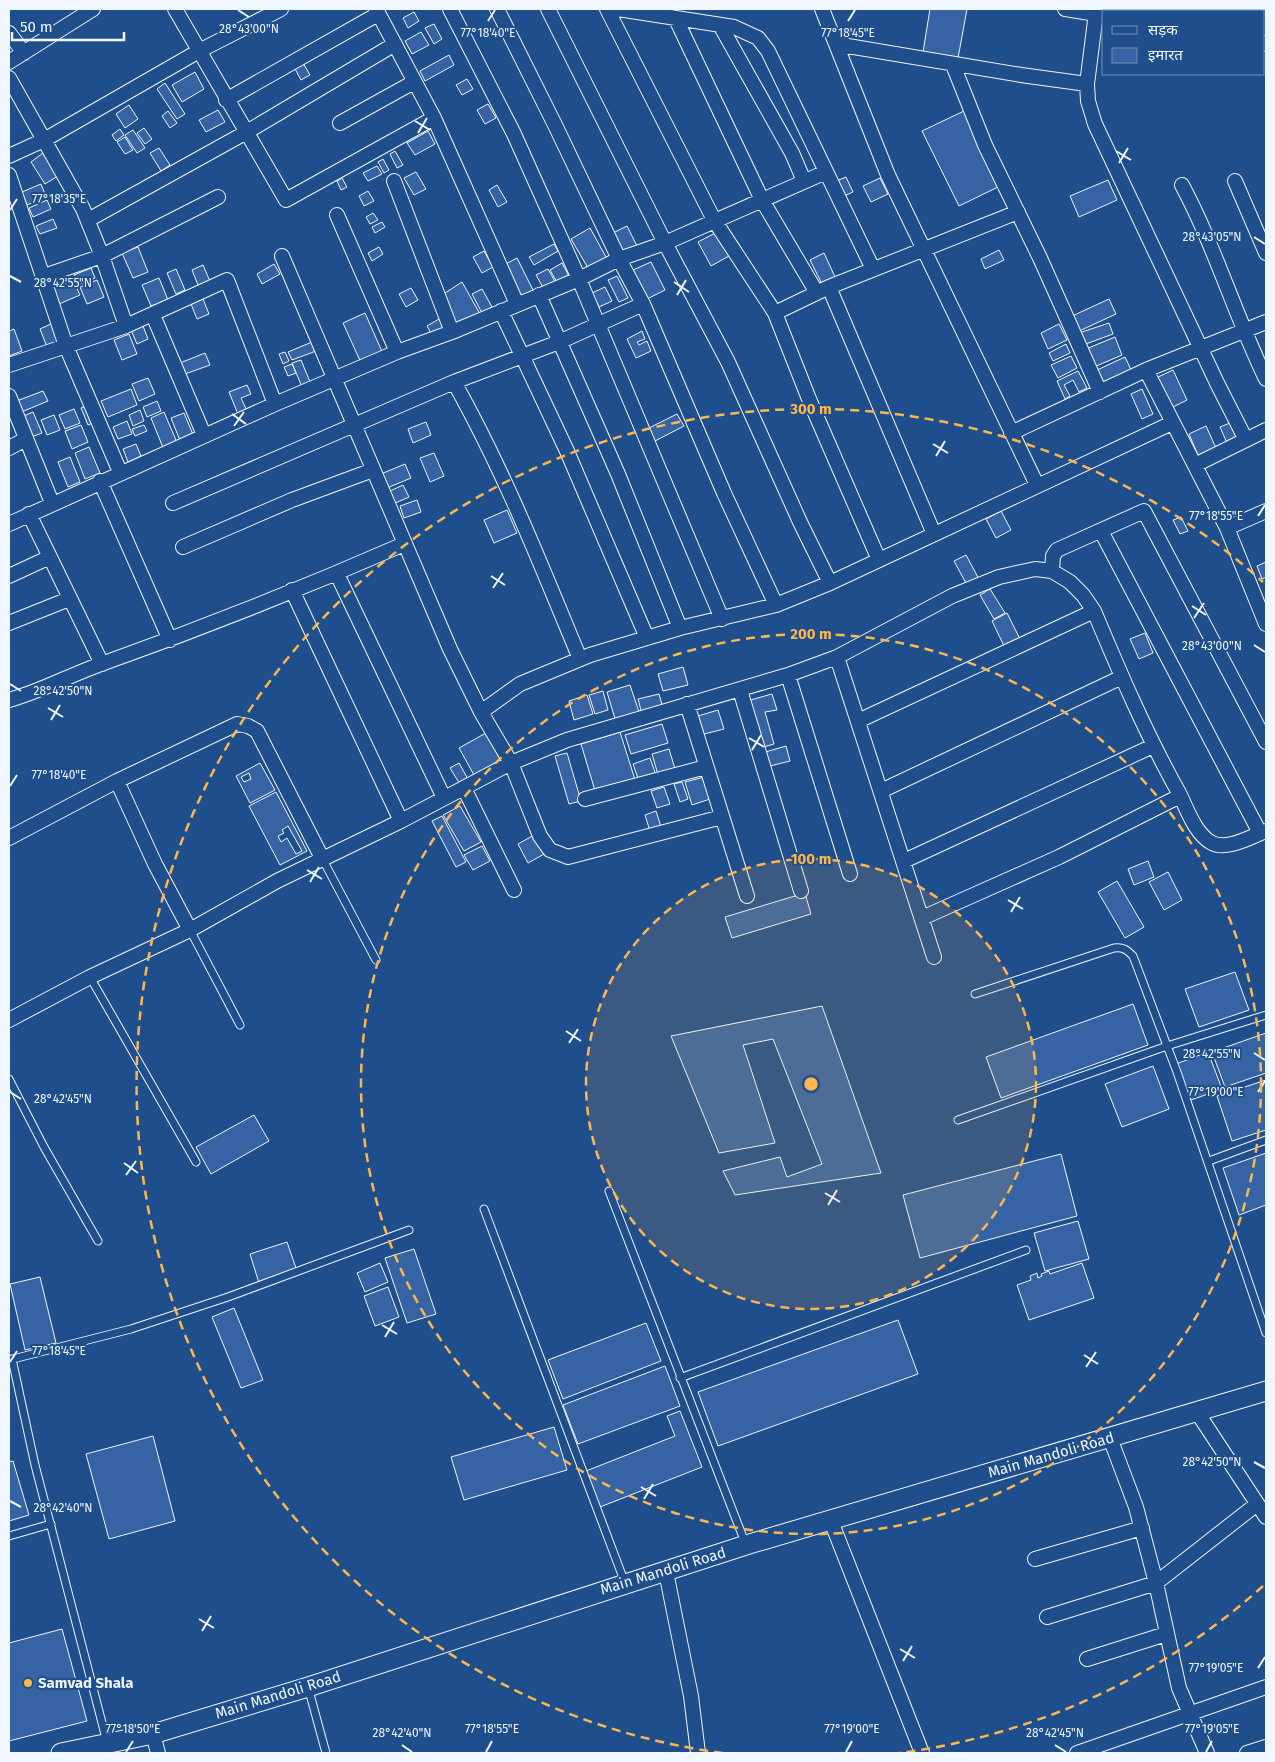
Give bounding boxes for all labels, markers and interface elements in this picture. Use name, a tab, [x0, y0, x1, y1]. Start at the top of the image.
scale bar	[12, 10, 125, 42]
legend	[1102, 10, 1265, 75]
text: 50 m	[20, 18, 53, 36]
text: सड़क	[1148, 21, 1178, 39]
text: 28°43'00"N	[219, 22, 279, 36]
text: 77°18'40"E	[461, 26, 516, 40]
text: 77°18'45"E	[821, 26, 875, 40]
text: इमारत	[1148, 46, 1183, 64]
text: 77°18'35"E	[32, 192, 86, 206]
text: 28°43'05"N	[1183, 230, 1241, 244]
text: 28°42'55"N	[34, 276, 92, 290]
text: 300 m	[789, 400, 832, 418]
text: 77°18'55"E	[1189, 509, 1243, 523]
text: 200 m	[790, 625, 832, 643]
text: 28°43'00"N	[1182, 639, 1242, 653]
text: 28°42'50"N	[33, 684, 93, 698]
text: 77°18'40"E	[32, 768, 87, 782]
text: 100 m	[791, 850, 831, 868]
text: 28°42'55"N	[1183, 1047, 1241, 1061]
centre of rings	[802, 1075, 820, 1093]
text: 77°19'00"E	[1188, 1085, 1244, 1099]
text: 28°42'45"N	[34, 1092, 92, 1106]
text: 77°18'45"E	[32, 1344, 86, 1358]
street label: Main Mandoli Road	[986, 1428, 1116, 1482]
text: 28°42'50"N	[1182, 1455, 1242, 1469]
text: 28°42'40"N	[33, 1501, 93, 1515]
street label: Main Mandoli Road	[598, 1543, 728, 1599]
text: 77°19'05"E	[1189, 1661, 1243, 1675]
street label: Main Mandoli Road	[213, 1667, 343, 1723]
place label: Samvad Shala	[38, 1674, 133, 1692]
marker: Samvad Shala	[22, 1677, 34, 1689]
text: 77°18'50"E	[105, 1722, 161, 1736]
text: 77°18'55"E	[465, 1722, 519, 1736]
text: 77°19'00"E	[824, 1722, 880, 1736]
text: 77°19'05"E	[1185, 1722, 1239, 1736]
text: 28°42'40"N	[372, 1726, 432, 1740]
text: 28°42'45"N	[1026, 1726, 1084, 1740]

